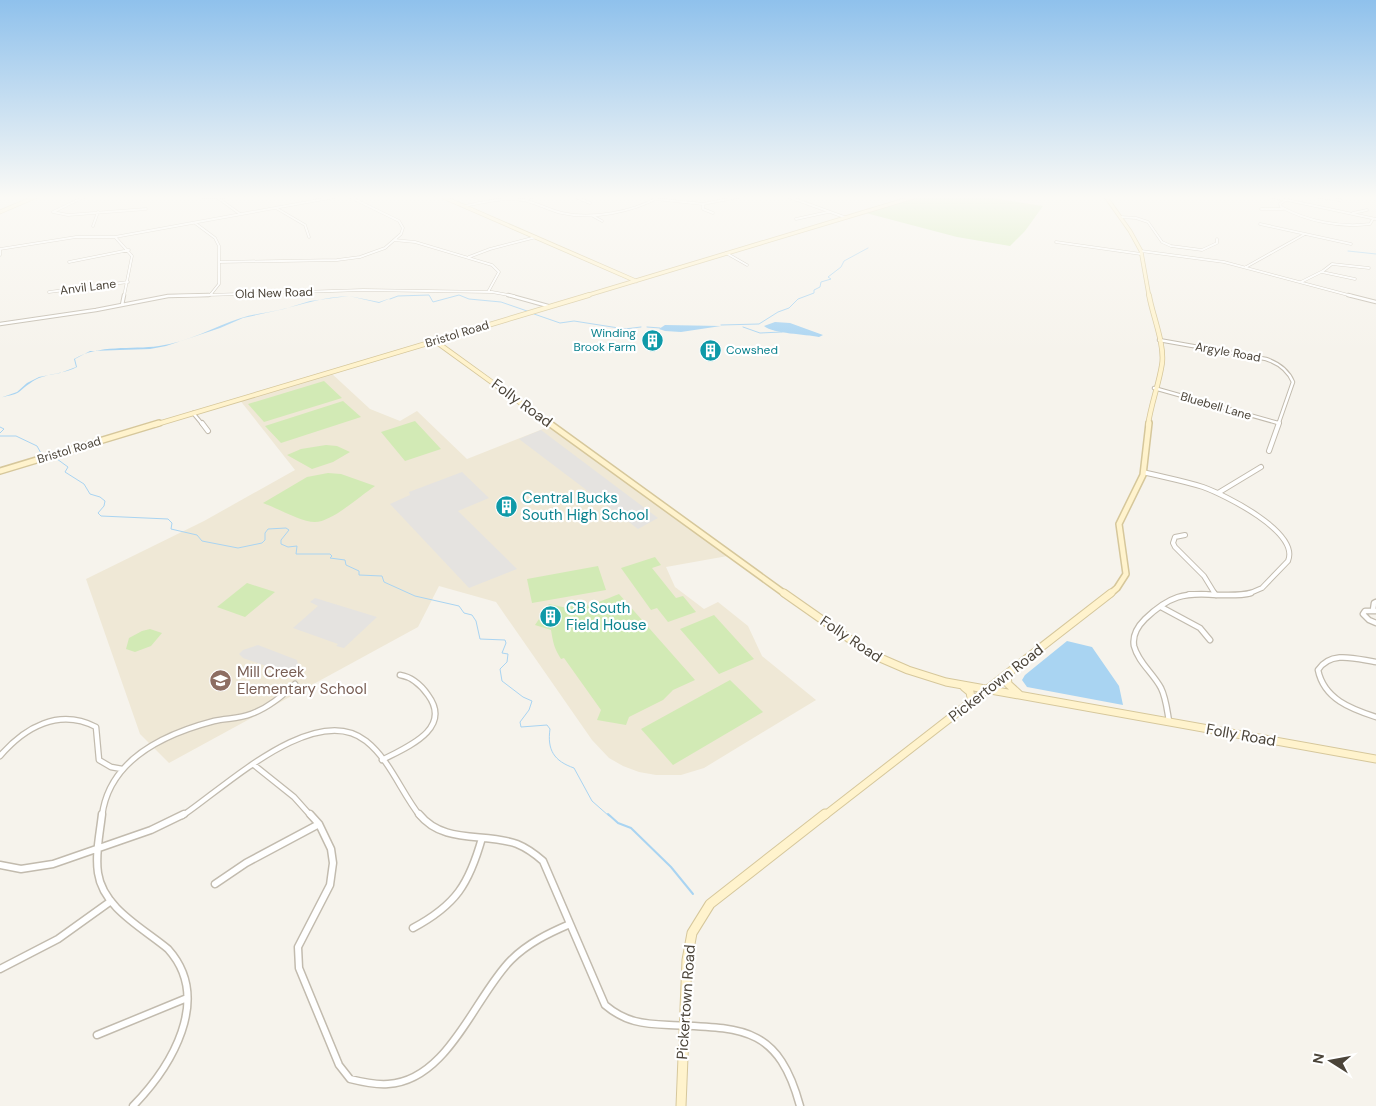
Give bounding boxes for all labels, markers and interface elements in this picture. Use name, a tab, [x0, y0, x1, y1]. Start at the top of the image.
street label: Anvil Lane	[59, 276, 117, 298]
street label: Old New Road	[235, 284, 313, 302]
street label: Bristol Road	[423, 317, 491, 351]
place label: Winding Brook Farm	[573, 325, 636, 355]
building icon: Winding Brook Farm	[640, 328, 664, 352]
building icon: Cowshed	[698, 338, 722, 362]
street label: Argyle Road	[1194, 338, 1262, 366]
place label: Cowshed	[726, 342, 778, 358]
street label: Folly Road	[488, 374, 556, 432]
street label: Bluebell Lane	[1179, 388, 1253, 424]
street label: Bristol Road	[35, 433, 103, 467]
place label: Central Bucks South High School	[522, 488, 649, 525]
building icon: Central Bucks South High School	[494, 495, 518, 519]
place label: CB South Field House	[566, 598, 647, 635]
building icon: CB South Field House	[538, 605, 562, 629]
street label: Folly Road	[816, 611, 886, 667]
street label: Pickertown Road	[944, 640, 1048, 726]
place label: Mill Creek Elementary School	[237, 662, 367, 699]
school or university icon: Mill Creek Elementary School	[209, 669, 233, 693]
street label: Folly Road	[1205, 719, 1277, 751]
street label: Pickertown Road	[672, 944, 700, 1060]
north arrow	[1306, 1036, 1356, 1086]
text: N	[1308, 1052, 1328, 1065]

